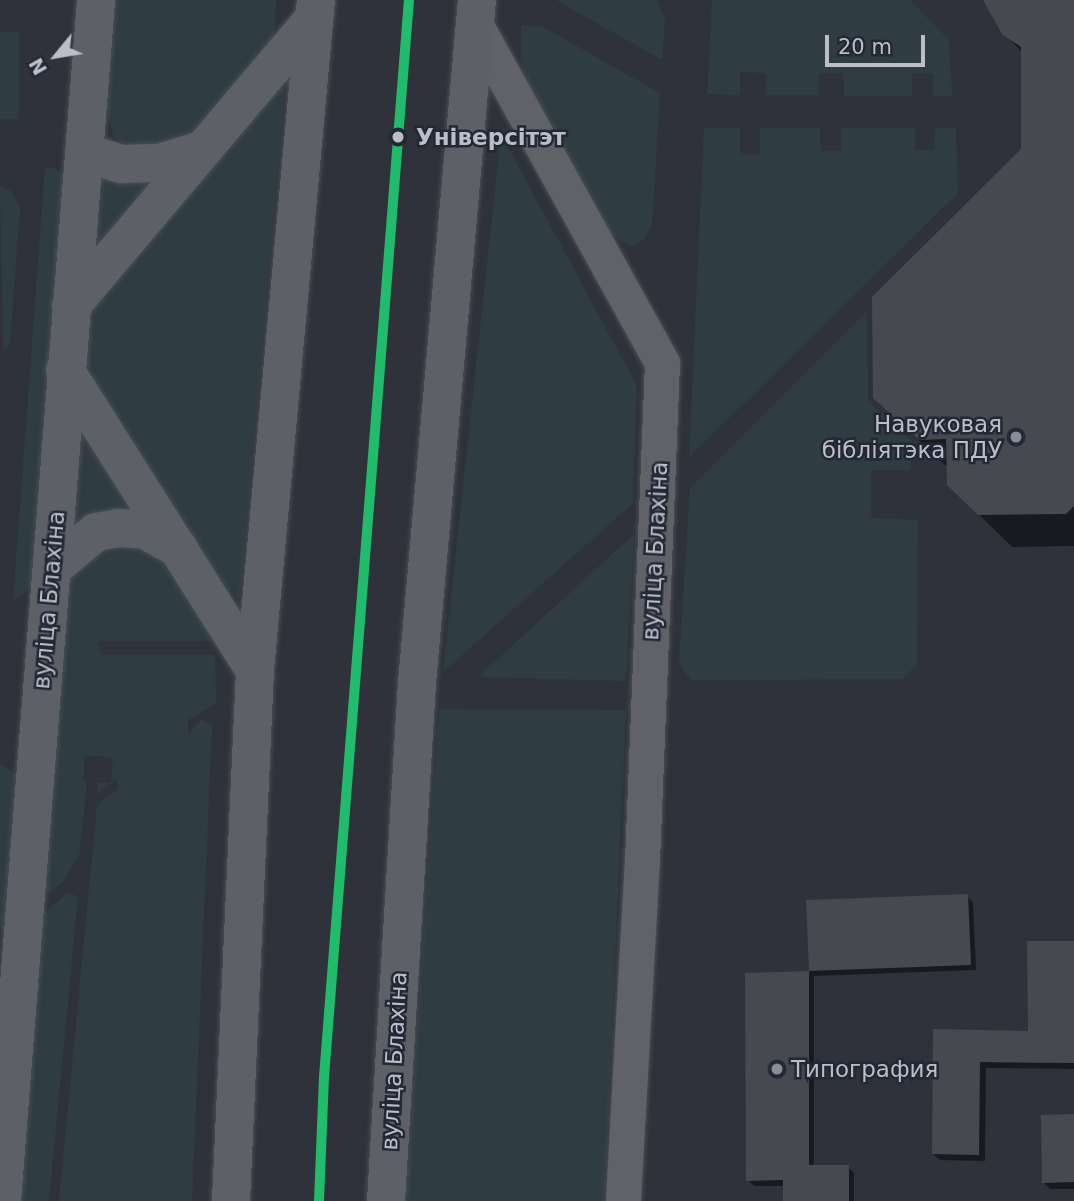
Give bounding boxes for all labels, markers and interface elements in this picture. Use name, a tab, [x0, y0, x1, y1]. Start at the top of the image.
north arrow	[21, 21, 91, 91]
scale bar	[829, 21, 929, 65]
text: 20 m	[838, 35, 892, 59]
text: N	[24, 54, 51, 79]
place label: Універсітэт	[416, 123, 566, 151]
marker: Універсітэт	[386, 125, 410, 149]
place label: Навуковая бібліятэка ПДУ	[822, 410, 1002, 464]
marker: Навуковая бібліятэка ПДУ	[1008, 429, 1024, 445]
street label: вуліца Блахіна	[637, 461, 673, 641]
street label: вуліца Блахіна	[27, 510, 71, 690]
street label: вуліца Блахіна	[376, 971, 412, 1151]
place label: Типография	[791, 1055, 938, 1083]
marker: Типография	[769, 1061, 785, 1077]

